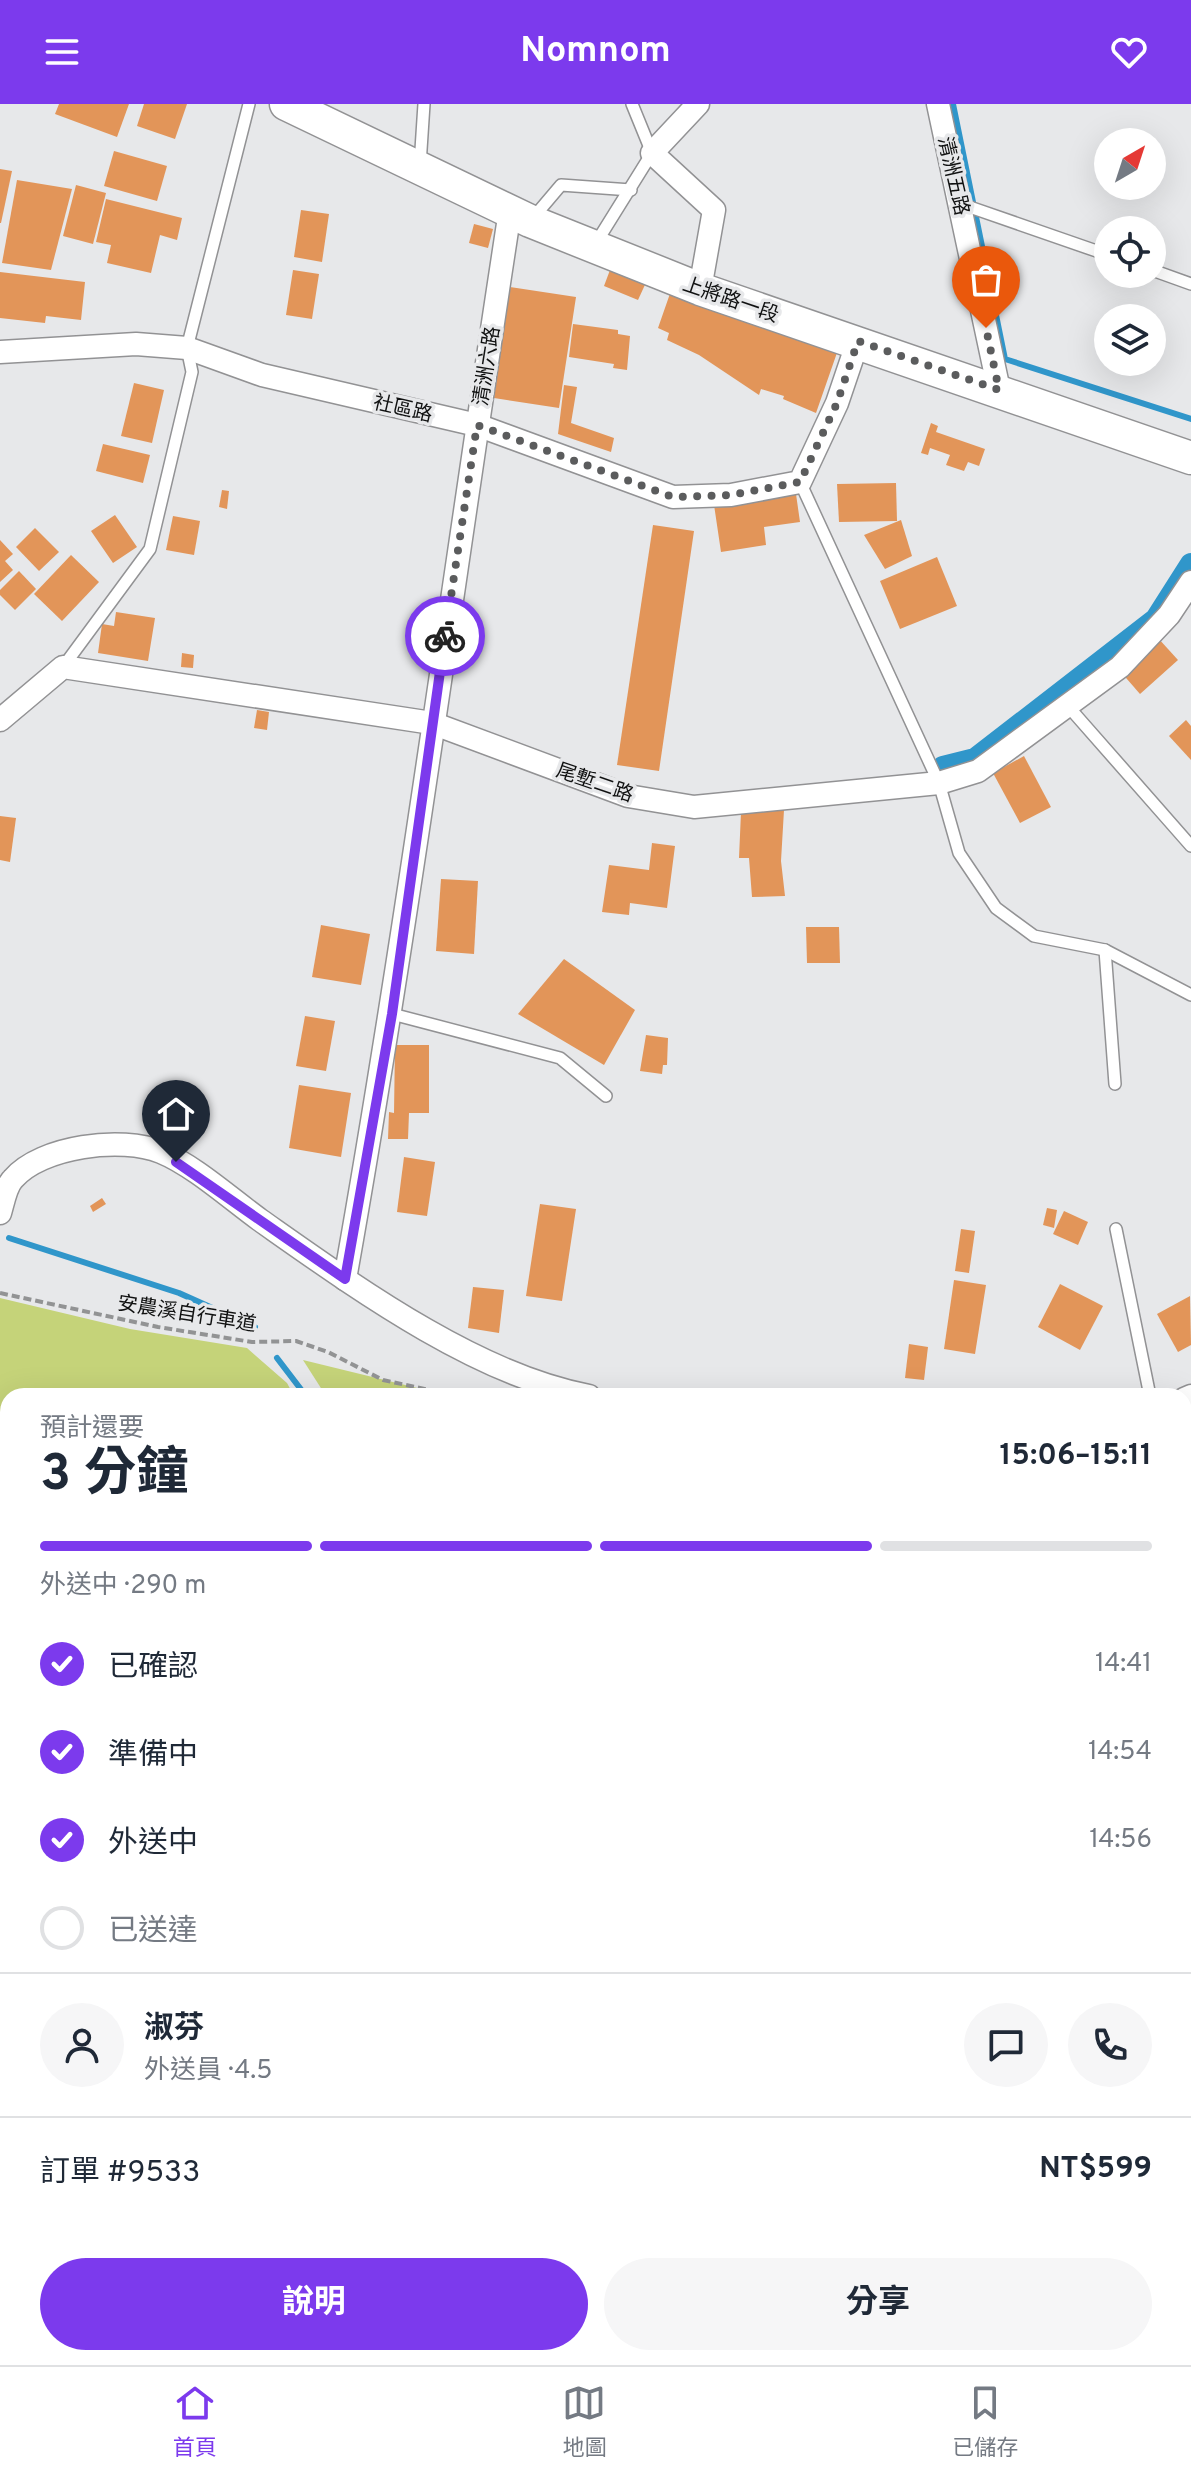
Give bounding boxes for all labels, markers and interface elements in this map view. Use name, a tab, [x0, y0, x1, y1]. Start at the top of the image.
text: Nomnom	[520, 29, 671, 75]
icon: menu	[40, 30, 84, 74]
icon: heart	[1107, 30, 1151, 74]
north arrow	[1094, 128, 1166, 200]
map controls	[1094, 128, 1166, 376]
street label: 清洲五路	[930, 135, 974, 218]
button: locate	[1094, 216, 1166, 288]
pin	[952, 246, 1020, 328]
icon: bag	[964, 258, 1008, 302]
street label: 上將路一段	[679, 272, 782, 329]
button: layers	[1094, 304, 1166, 376]
street label: 清洲六路	[469, 325, 507, 408]
street label: 社區路	[370, 391, 435, 429]
courier	[405, 596, 485, 676]
icon: bike	[423, 614, 467, 658]
street label: 尾塹二路	[552, 759, 636, 809]
pin	[142, 1080, 210, 1162]
icon: home	[154, 1092, 198, 1136]
street label: 安農溪自行車道	[116, 1291, 258, 1339]
text: 預計還要	[40, 1413, 144, 1446]
text: 15:06–15:11	[1000, 1438, 1152, 1475]
text: 3 分鐘	[40, 1443, 188, 1509]
text: 外送中 · 290 m	[40, 1570, 206, 1603]
icon: check	[40, 1642, 84, 1686]
text: 14:41	[1095, 1648, 1152, 1681]
text: 已確認	[108, 1650, 198, 1687]
icon: check	[40, 1730, 84, 1774]
text: 14:54	[1088, 1736, 1152, 1769]
text: 準備中	[108, 1738, 198, 1775]
icon: check	[40, 1818, 84, 1862]
text: 14:56	[1089, 1824, 1152, 1857]
text: 外送中	[108, 1826, 198, 1863]
text: 已送達	[108, 1914, 198, 1951]
button: person	[40, 2003, 124, 2087]
button: chat	[964, 2003, 1048, 2087]
button: phone	[1068, 2003, 1152, 2087]
text: 淑芬	[144, 2011, 204, 2048]
text: 外送員 · 4.5	[144, 2055, 272, 2088]
text: NT$599	[1039, 2151, 1152, 2188]
text: 訂單 #9533	[40, 2155, 200, 2192]
button: 說明	[40, 2258, 588, 2350]
button: 分享	[604, 2258, 1152, 2350]
tab: 首頁	[173, 2381, 217, 2463]
tab: 地圖	[562, 2381, 606, 2463]
tab: 已儲存	[952, 2381, 1018, 2463]

